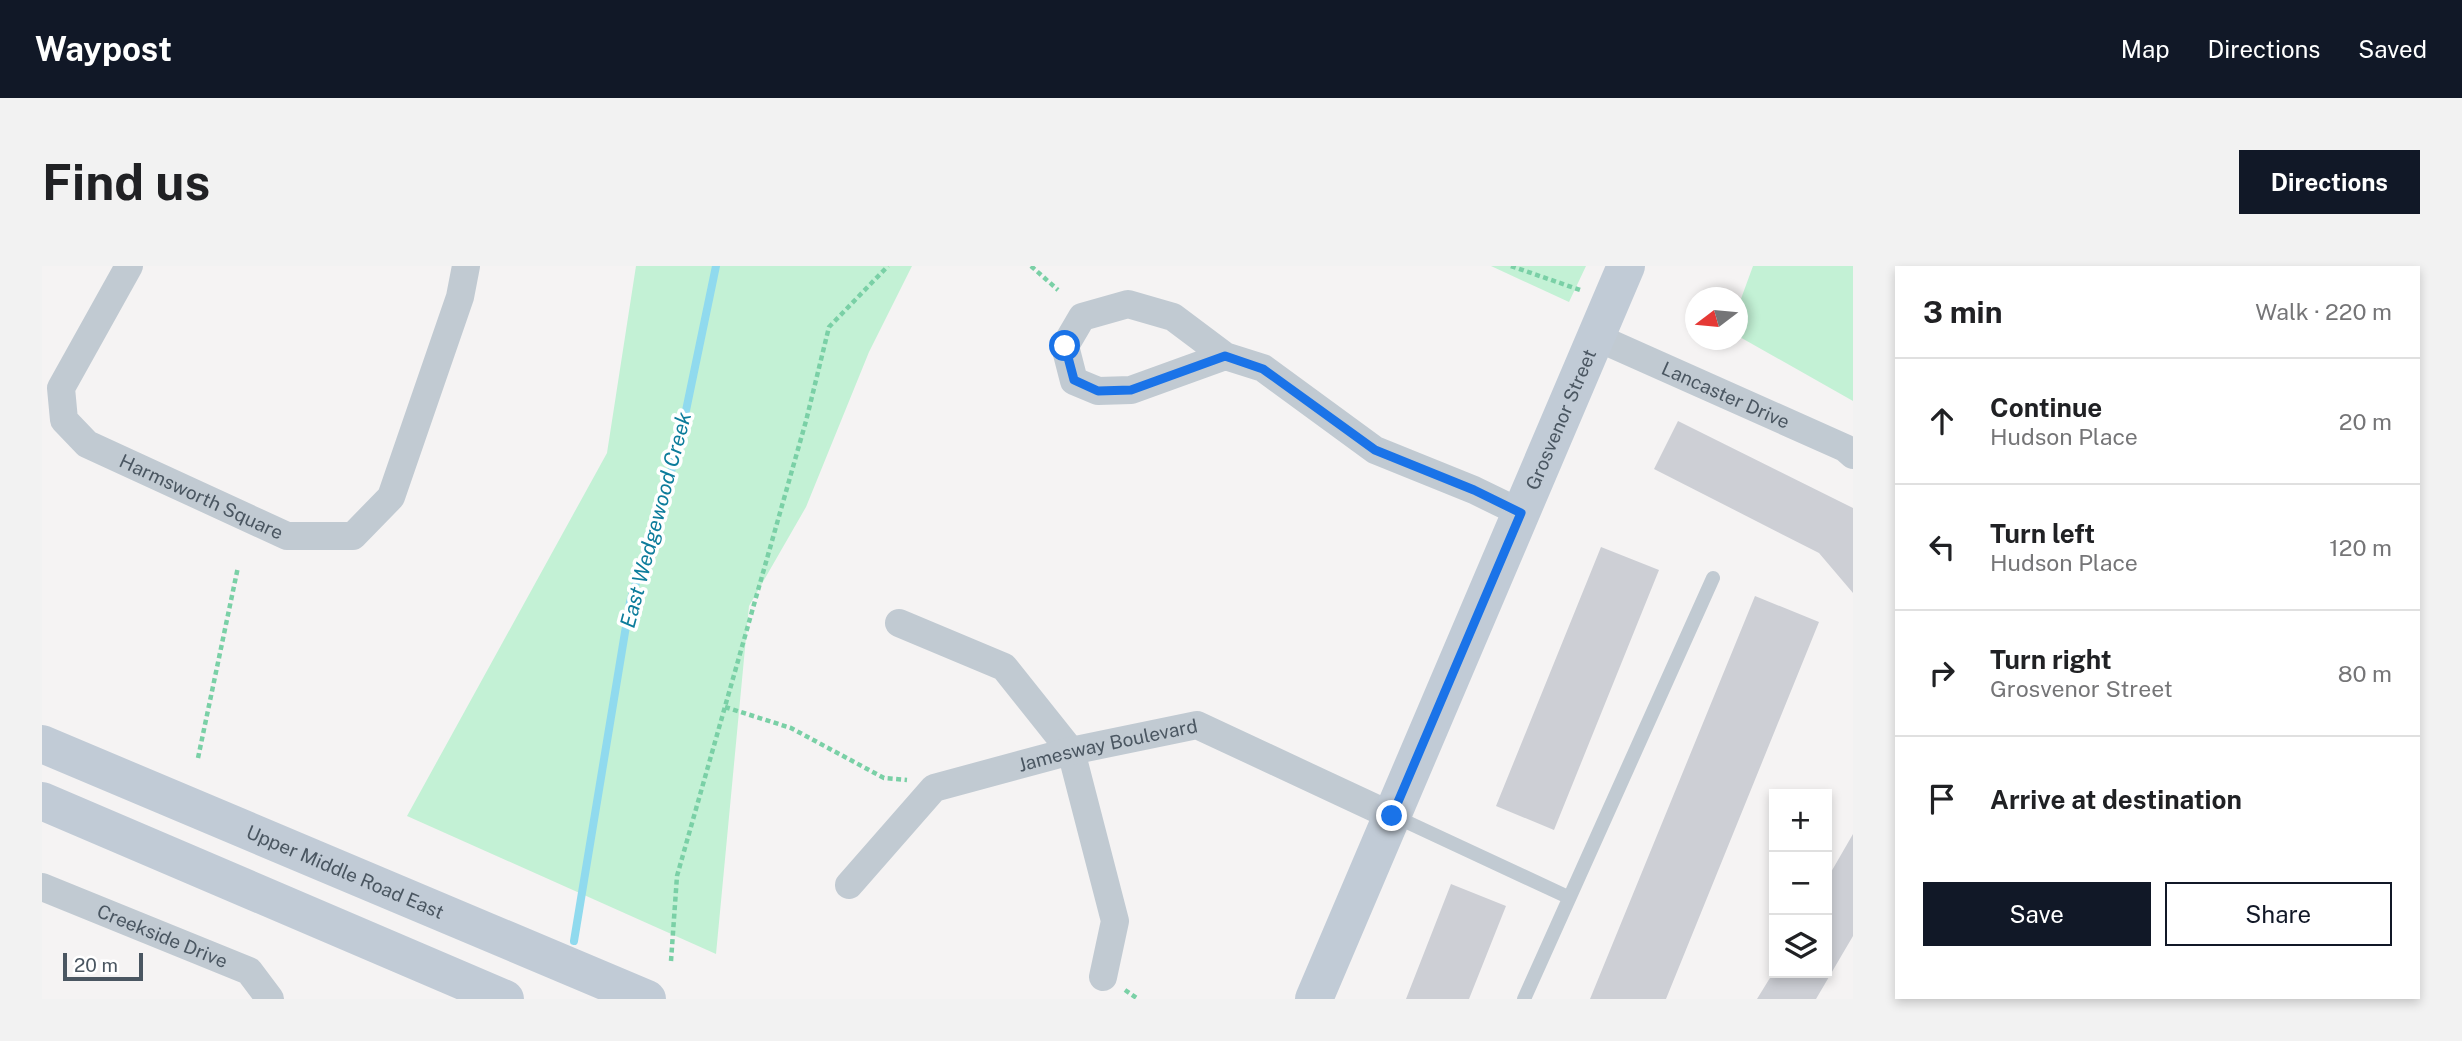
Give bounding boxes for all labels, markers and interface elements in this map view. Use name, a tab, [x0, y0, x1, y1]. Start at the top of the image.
text: Waypost	[35, 30, 172, 68]
text: Map	[2121, 35, 2170, 63]
text: Directions	[2208, 35, 2320, 63]
text: Saved	[2358, 35, 2427, 63]
button: Directions	[2239, 150, 2420, 214]
text: Find us	[42, 153, 210, 211]
north arrow	[1685, 287, 1748, 350]
text: 3 min	[1923, 294, 2002, 330]
text: Walk · 220 m	[2255, 298, 2392, 325]
route start	[1049, 330, 1080, 361]
street label: Grosvenor Street	[1521, 346, 1600, 493]
street label: Lancaster Drive	[1658, 357, 1793, 433]
text: Continue	[1990, 392, 2102, 423]
icon: ahead	[1923, 402, 1961, 440]
text: 20 m	[2339, 408, 2392, 435]
water label: East Wedgewood Creek	[615, 409, 697, 630]
text: Hudson Place	[1990, 423, 2138, 450]
street label: Harmsworth Square	[116, 450, 287, 544]
text: Turn left	[1990, 518, 2095, 549]
icon: left	[1923, 528, 1961, 566]
text: 120 m	[2329, 534, 2392, 561]
text: Hudson Place	[1990, 549, 2138, 576]
text: Turn right	[1990, 644, 2112, 675]
icon: right	[1923, 654, 1961, 692]
text: 80 m	[2338, 660, 2392, 687]
text: Grosvenor Street	[1990, 675, 2173, 702]
street label: Jamesway Boulevard	[1016, 714, 1199, 776]
icon: arrive	[1923, 780, 1961, 818]
text: Arrive at destination	[1990, 784, 2242, 815]
map controls	[1769, 789, 1832, 978]
button: +	[1769, 789, 1832, 852]
route end	[1376, 800, 1407, 831]
street label: Upper Middle Road East	[243, 820, 447, 923]
button: −	[1769, 852, 1832, 915]
button: Save	[1923, 882, 2151, 946]
button: Share	[2165, 882, 2392, 946]
street label: Creekside Drive	[94, 900, 231, 972]
button: layers	[1769, 915, 1832, 978]
scale bar	[63, 950, 144, 982]
text: 20 m	[74, 954, 118, 976]

